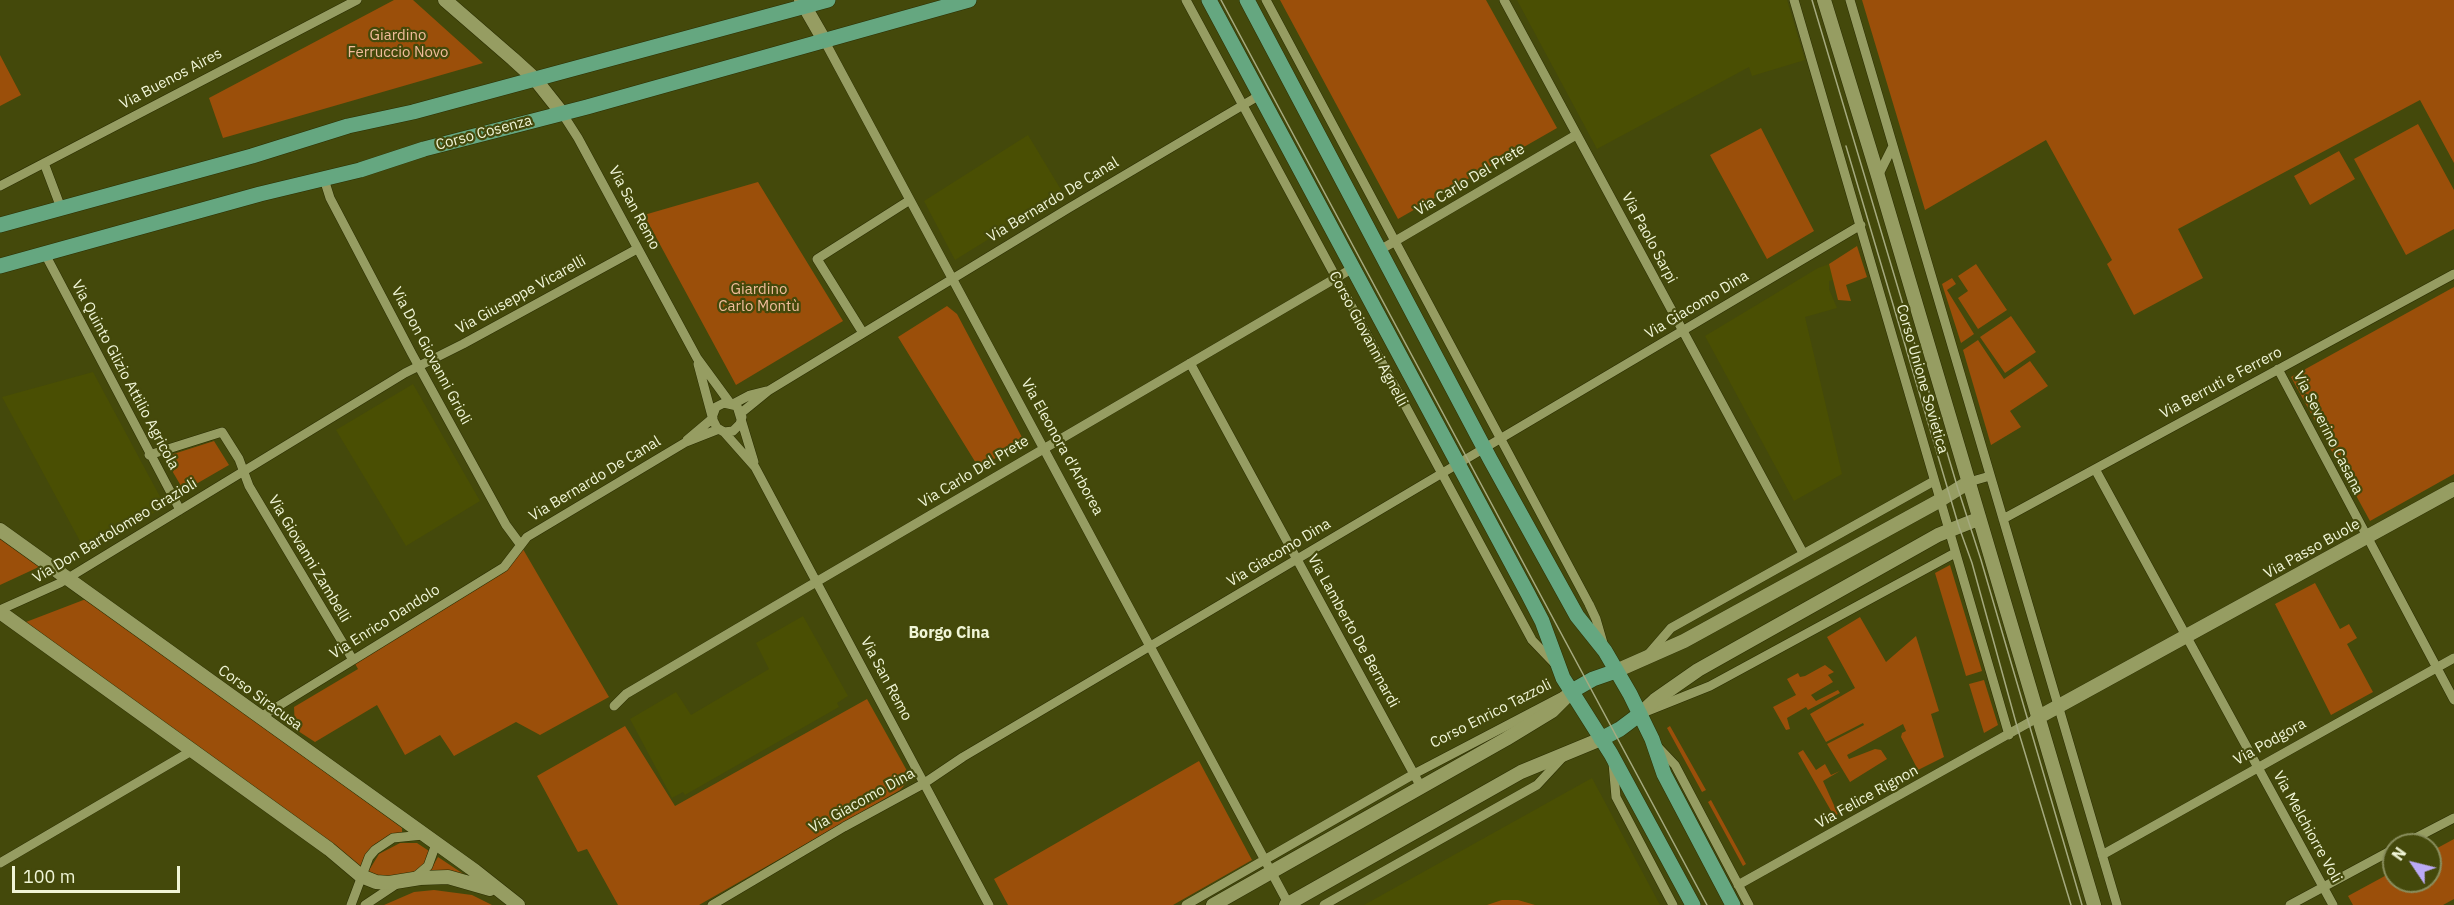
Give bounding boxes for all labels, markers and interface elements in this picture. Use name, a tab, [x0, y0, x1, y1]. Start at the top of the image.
park label: Giardino Ferruccio Novo	[347, 27, 449, 62]
street label: Via Buenos Aires	[117, 45, 225, 113]
street label: Corso Cosenza	[434, 111, 534, 155]
street label: Via Carlo Del Prete	[1412, 140, 1528, 220]
street label: Via Bernardo De Canal	[984, 154, 1122, 246]
street label: Via San Remo	[604, 163, 664, 253]
street label: Via Paolo Sarpi	[1617, 189, 1681, 287]
street label: Via Giuseppe Vicarelli	[453, 252, 589, 338]
street label: Via Giacomo Dina	[1642, 267, 1752, 343]
street label: Corso Giovanni Agnelli	[1325, 268, 1411, 410]
street label: Via Quinto Glizio Attilio Agricola	[67, 277, 183, 473]
park label: Giardino Carlo Montù	[718, 281, 800, 316]
street label: Via Don Giovanni Grioli	[387, 284, 475, 428]
street label: Corso Unione Sovietica	[1892, 302, 1952, 456]
street label: Via Berruti e Ferrero	[2157, 343, 2285, 423]
street label: Via Severino Casana	[2289, 368, 2367, 498]
street label: Via Eleonora d'Arborea	[1017, 376, 1107, 518]
street label: Via Carlo Del Prete	[916, 432, 1032, 512]
street label: Via Bernardo De Canal	[526, 433, 664, 525]
street label: Via Don Bartolomeo Grazioli	[30, 475, 200, 587]
street label: Via Giovanni Zambelli	[264, 492, 354, 626]
street label: Via Giacomo Dina	[1224, 515, 1334, 591]
street label: Via Passo Buole	[2261, 515, 2363, 583]
street label: Via Lamberto De Bernardi	[1303, 551, 1403, 711]
street label: Via Enrico Dandolo	[327, 581, 443, 663]
district label: Borgo Cina	[908, 623, 990, 643]
street label: Via San Remo	[856, 634, 916, 724]
street label: Corso Siracusa	[214, 661, 306, 735]
street label: Corso Enrico Tazzoli	[1427, 676, 1555, 752]
street label: Via Podgora	[2231, 715, 2309, 769]
street label: Via Felice Rignon	[1813, 761, 1921, 833]
street label: Via Giacomo Dina	[806, 765, 918, 837]
street label: Via Melchiorre Voli	[2269, 768, 2345, 886]
north arrow	[2382, 833, 2442, 893]
text: N	[2387, 843, 2410, 864]
scale bar	[15, 854, 183, 892]
text: 100 m	[23, 865, 75, 888]

